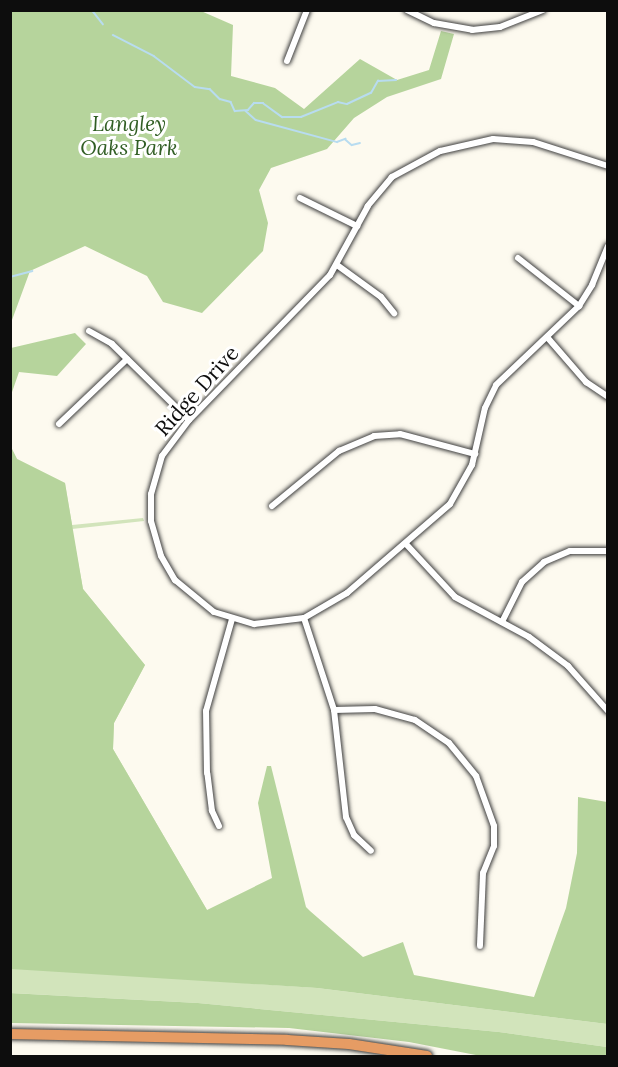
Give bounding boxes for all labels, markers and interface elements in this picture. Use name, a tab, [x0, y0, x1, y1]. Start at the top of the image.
park label: Langley Oaks Park	[80, 111, 178, 161]
street label: Ridge Drive	[150, 341, 244, 441]

